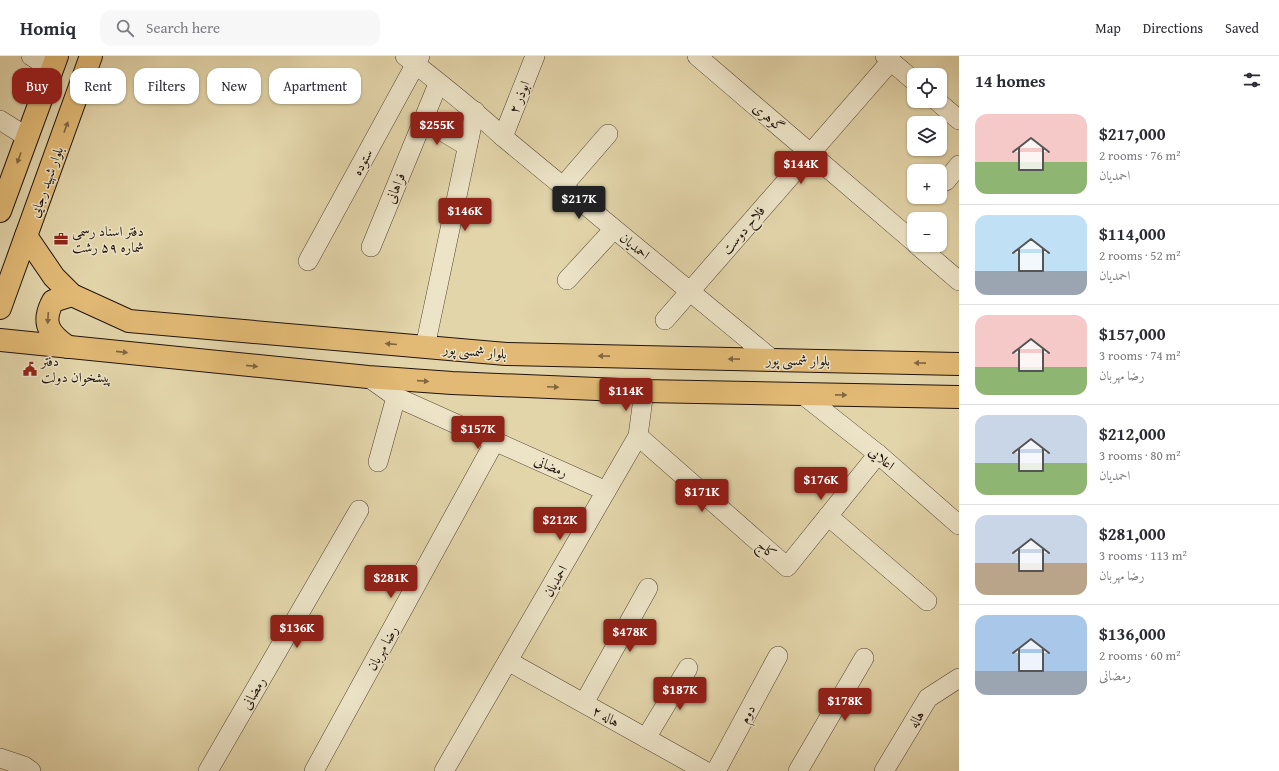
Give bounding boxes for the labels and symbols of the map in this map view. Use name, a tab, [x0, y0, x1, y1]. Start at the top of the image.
street label: ابوذر ۲	[503, 78, 535, 116]
street label: گوهری	[749, 98, 789, 136]
pin: $255K	[409, 112, 465, 146]
one-way arrow	[63, 120, 69, 132]
street label: بلوار شهید رجایی	[24, 143, 68, 220]
street label: ستوده	[347, 145, 377, 179]
pin: $144K	[773, 151, 829, 185]
one-way arrow	[16, 153, 22, 165]
street label: فراهانی	[380, 170, 410, 206]
pin: $217K	[551, 186, 607, 220]
pin: $146K	[437, 198, 493, 232]
street label: فلاح دوست	[717, 201, 772, 261]
place label: دفتر اسناد رسمی شماره ۵۹ رشت	[72, 221, 144, 257]
street label: احمدیان	[616, 228, 654, 264]
office icon: دفتر اسناد رسمی شماره ۵۹ رشت	[53, 231, 69, 247]
one-way arrow	[44, 312, 51, 324]
street label: بلوار شمسی پور	[440, 338, 508, 365]
one-way arrow	[385, 340, 397, 347]
one-way arrow	[116, 349, 128, 356]
street label: بلوار شمسی پور	[764, 349, 830, 372]
place label: دفتر پیشخوان دولت	[39, 351, 111, 387]
one-way arrow	[597, 353, 610, 359]
one-way arrow	[727, 356, 740, 362]
one-way arrow	[913, 360, 926, 366]
public building icon: دفتر پیشخوان دولت	[22, 361, 38, 377]
one-way arrow	[246, 362, 258, 369]
one-way arrow	[417, 377, 429, 384]
pin: $114K	[598, 378, 654, 412]
one-way arrow	[547, 384, 559, 391]
one-way arrow	[835, 392, 848, 398]
pin: $157K	[450, 416, 506, 450]
street label: اعلایی	[865, 441, 899, 475]
street label: رمضانی	[531, 450, 571, 482]
pin: $176K	[793, 467, 849, 501]
pin: $171K	[674, 479, 730, 513]
pin: $212K	[532, 507, 588, 541]
street label: کاج	[751, 535, 781, 565]
street label: احمدیان	[538, 561, 572, 601]
pin: $281K	[363, 565, 419, 599]
pin: $136K	[269, 615, 325, 649]
pin: $478K	[602, 619, 658, 653]
street label: رضا مهربان	[361, 622, 403, 674]
street label: رمضانی	[236, 673, 270, 713]
pin: $187K	[652, 677, 708, 711]
pin: $178K	[817, 688, 873, 722]
street label: هاله ۲	[589, 700, 623, 732]
street label: دوم	[734, 701, 763, 728]
street label: هاله	[903, 706, 929, 732]

